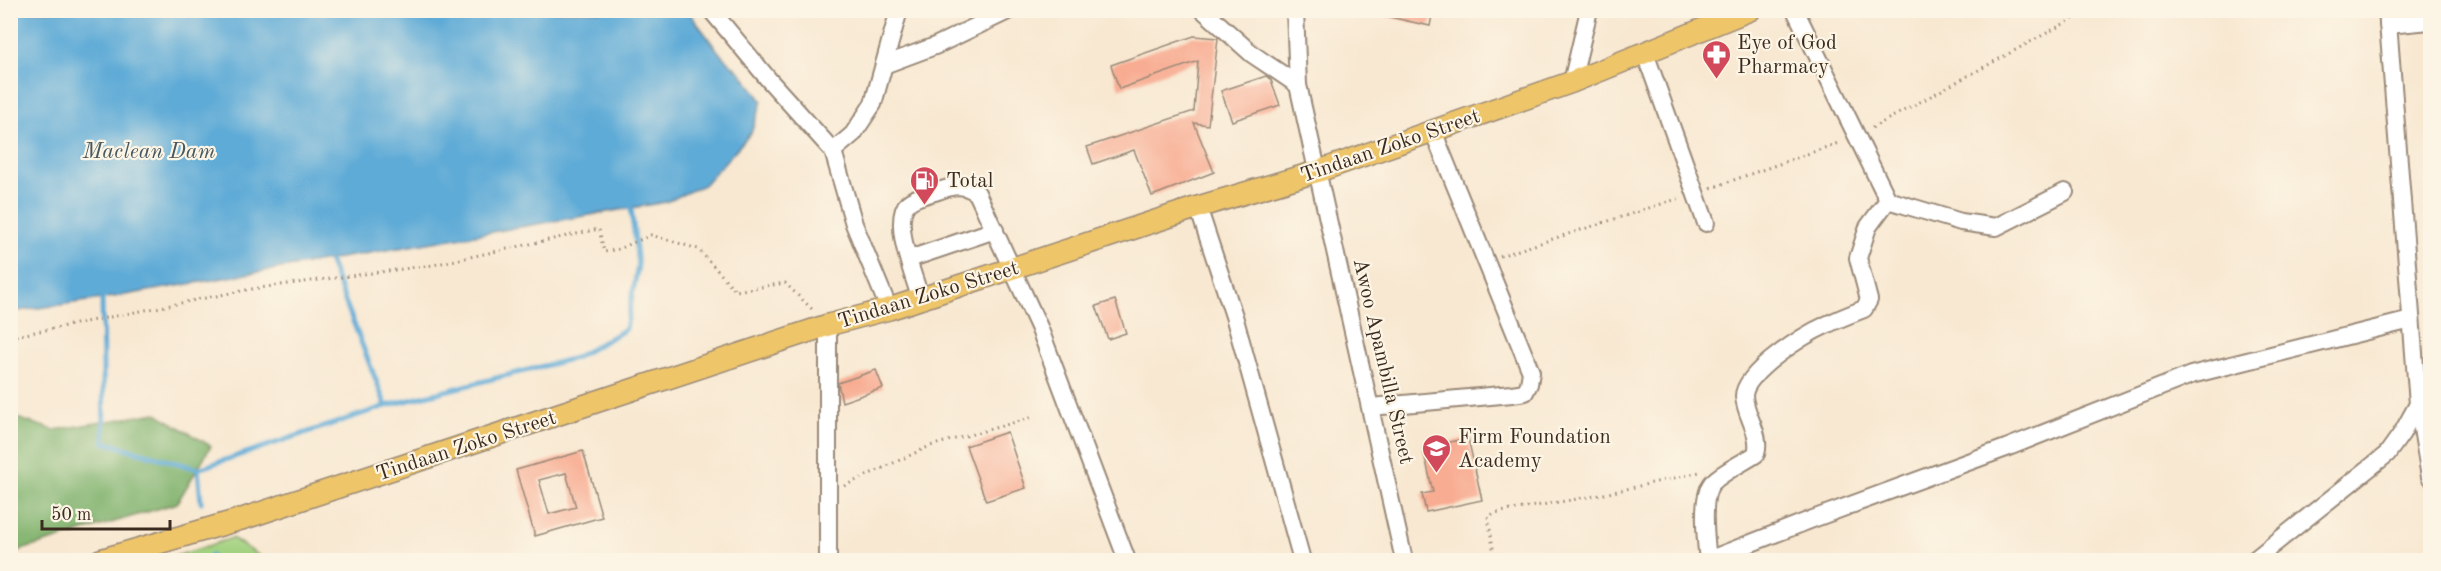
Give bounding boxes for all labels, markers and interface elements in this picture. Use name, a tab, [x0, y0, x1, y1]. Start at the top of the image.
place label: Eye of God Pharmacy	[1737, 33, 1837, 78]
pharmacy icon: Eye of God Pharmacy	[1700, 38, 1732, 80]
street label: Tindaan Zoko Street	[1298, 106, 1483, 187]
water label: Maclean Dam	[82, 141, 216, 163]
fuel station icon: Total	[909, 164, 941, 206]
place label: Total	[946, 171, 994, 192]
street label: Awoo Apambilla Street	[1349, 256, 1416, 466]
street label: Tindaan Zoko Street	[836, 258, 1021, 333]
street label: Tindaan Zoko Street	[374, 407, 559, 485]
place label: Firm Foundation Academy	[1458, 427, 1611, 472]
school or university icon: Firm Foundation Academy	[1421, 432, 1453, 474]
scale bar	[42, 493, 170, 531]
text: 50 m	[51, 506, 91, 524]

